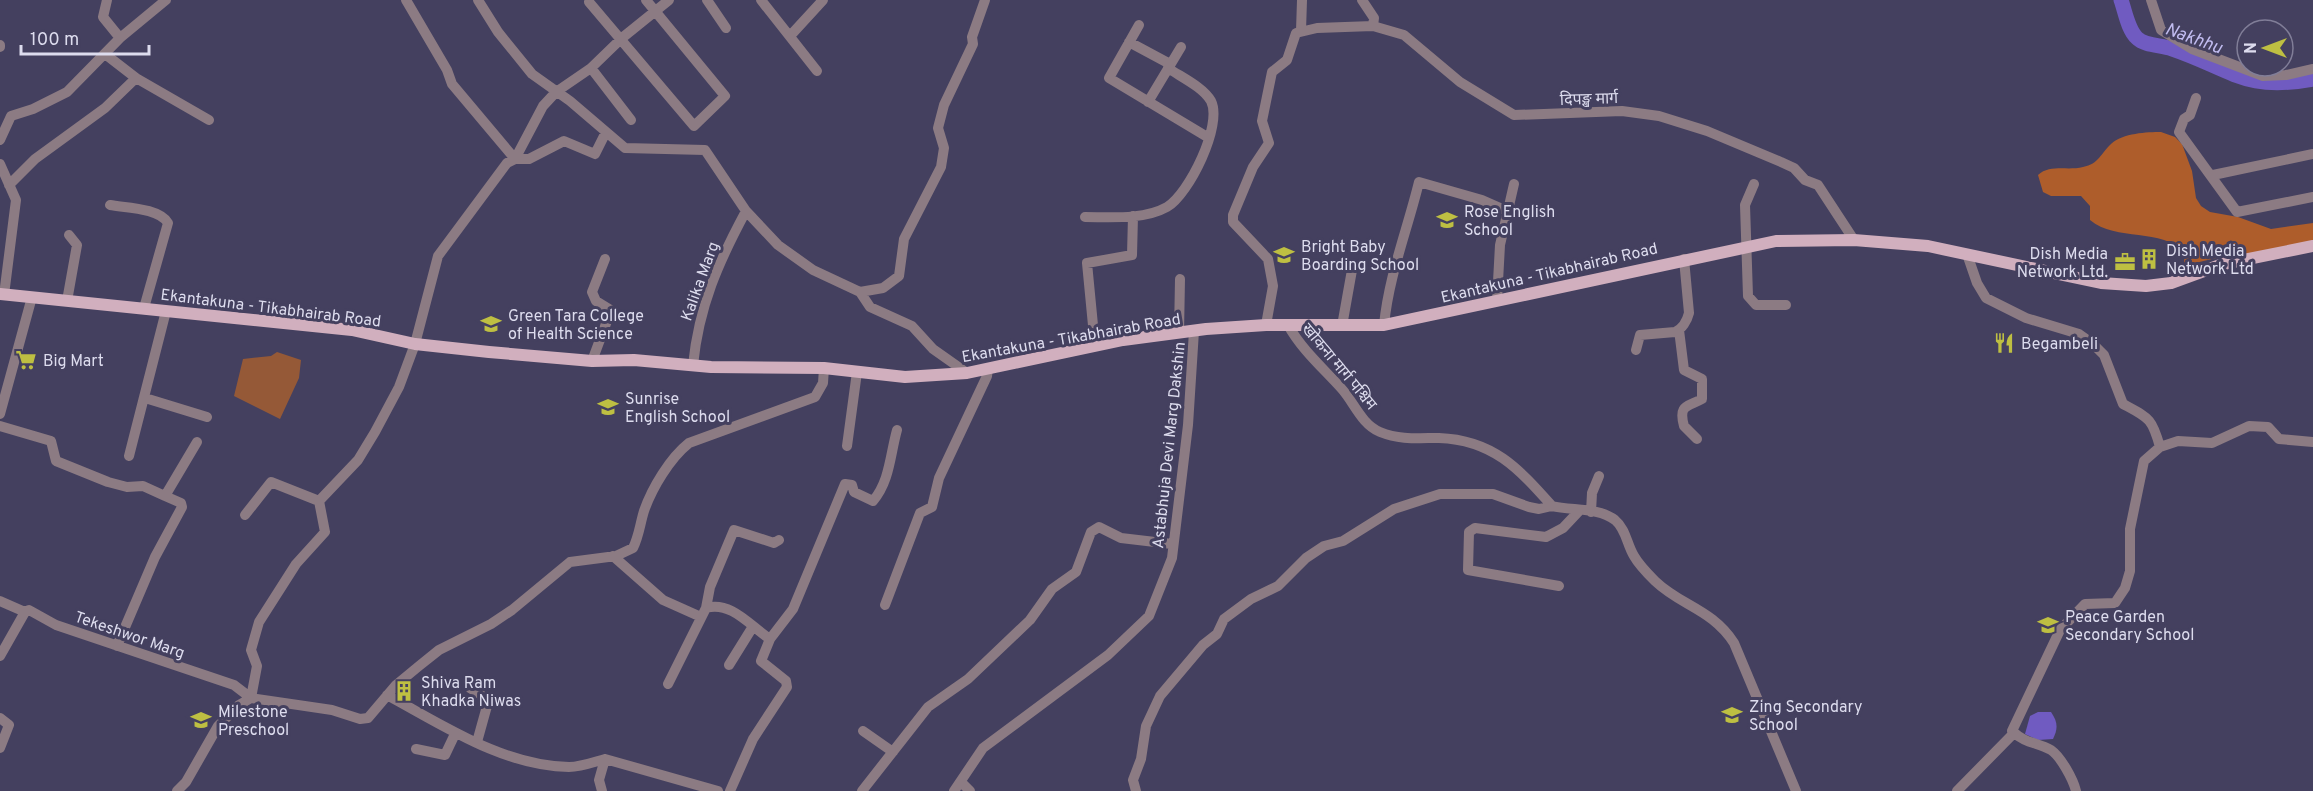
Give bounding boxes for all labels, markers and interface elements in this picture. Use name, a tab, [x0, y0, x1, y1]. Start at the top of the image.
scale bar	[21, 18, 148, 56]
water label: Nakhhu	[2162, 18, 2225, 60]
north arrow	[2235, 18, 2295, 78]
text: 100 m	[30, 29, 79, 52]
text: N	[2242, 42, 2262, 54]
street label: दिपङ्ख मार्ग	[1560, 88, 1620, 111]
place label: Rose English School	[1464, 203, 1555, 241]
school or university icon: Rose English School	[1435, 208, 1459, 232]
place label: Bright Baby Boarding School	[1301, 238, 1419, 276]
street label: Kalika Marg	[677, 239, 724, 324]
street label: Ekantakuna - Tikabhairab Road	[1439, 239, 1660, 309]
place label: Dish Media Network Ltd	[2166, 242, 2254, 280]
school or university icon: Bright Baby Boarding School	[1272, 243, 1296, 267]
place label: Dish Media Network Ltd.	[2017, 245, 2108, 283]
building icon: Dish Media Network Ltd	[2137, 247, 2161, 271]
office icon: Dish Media Network Ltd.	[2113, 250, 2137, 274]
street label: Ekantakuna - Tikabhairab Road	[159, 286, 382, 332]
place label: Green Tara College of Health Science	[508, 307, 644, 345]
street label: Ekantakuna - Tikabhairab Road	[960, 310, 1182, 368]
school or university icon: Green Tara College of Health Science	[479, 312, 503, 336]
street label: खोकना मार्ग पश्चिम	[1297, 319, 1381, 415]
restaurant icon: Begambeli	[1992, 331, 2016, 355]
place label: Begambeli	[2021, 335, 2098, 355]
street label: Astabhuja Devi Marg Dakshin	[1149, 341, 1191, 550]
supermarket icon: Big Mart	[14, 348, 38, 372]
place label: Big Mart	[43, 352, 104, 372]
place label: Sunrise English School	[625, 390, 730, 428]
school or university icon: Sunrise English School	[596, 395, 620, 419]
street label: Tekeshwor Marg	[72, 608, 187, 664]
place label: Peace Garden Secondary School	[2065, 608, 2194, 646]
school or university icon: Peace Garden Secondary School	[2036, 613, 2060, 637]
place label: Shiva Ram Khadka Niwas	[421, 674, 521, 712]
building icon: Shiva Ram Khadka Niwas	[392, 679, 416, 703]
place label: Zing Secondary School	[1749, 698, 1862, 736]
place label: Milestone Preschool	[218, 703, 289, 741]
school or university icon: Zing Secondary School	[1720, 703, 1744, 727]
school or university icon: Milestone Preschool	[189, 708, 213, 732]

